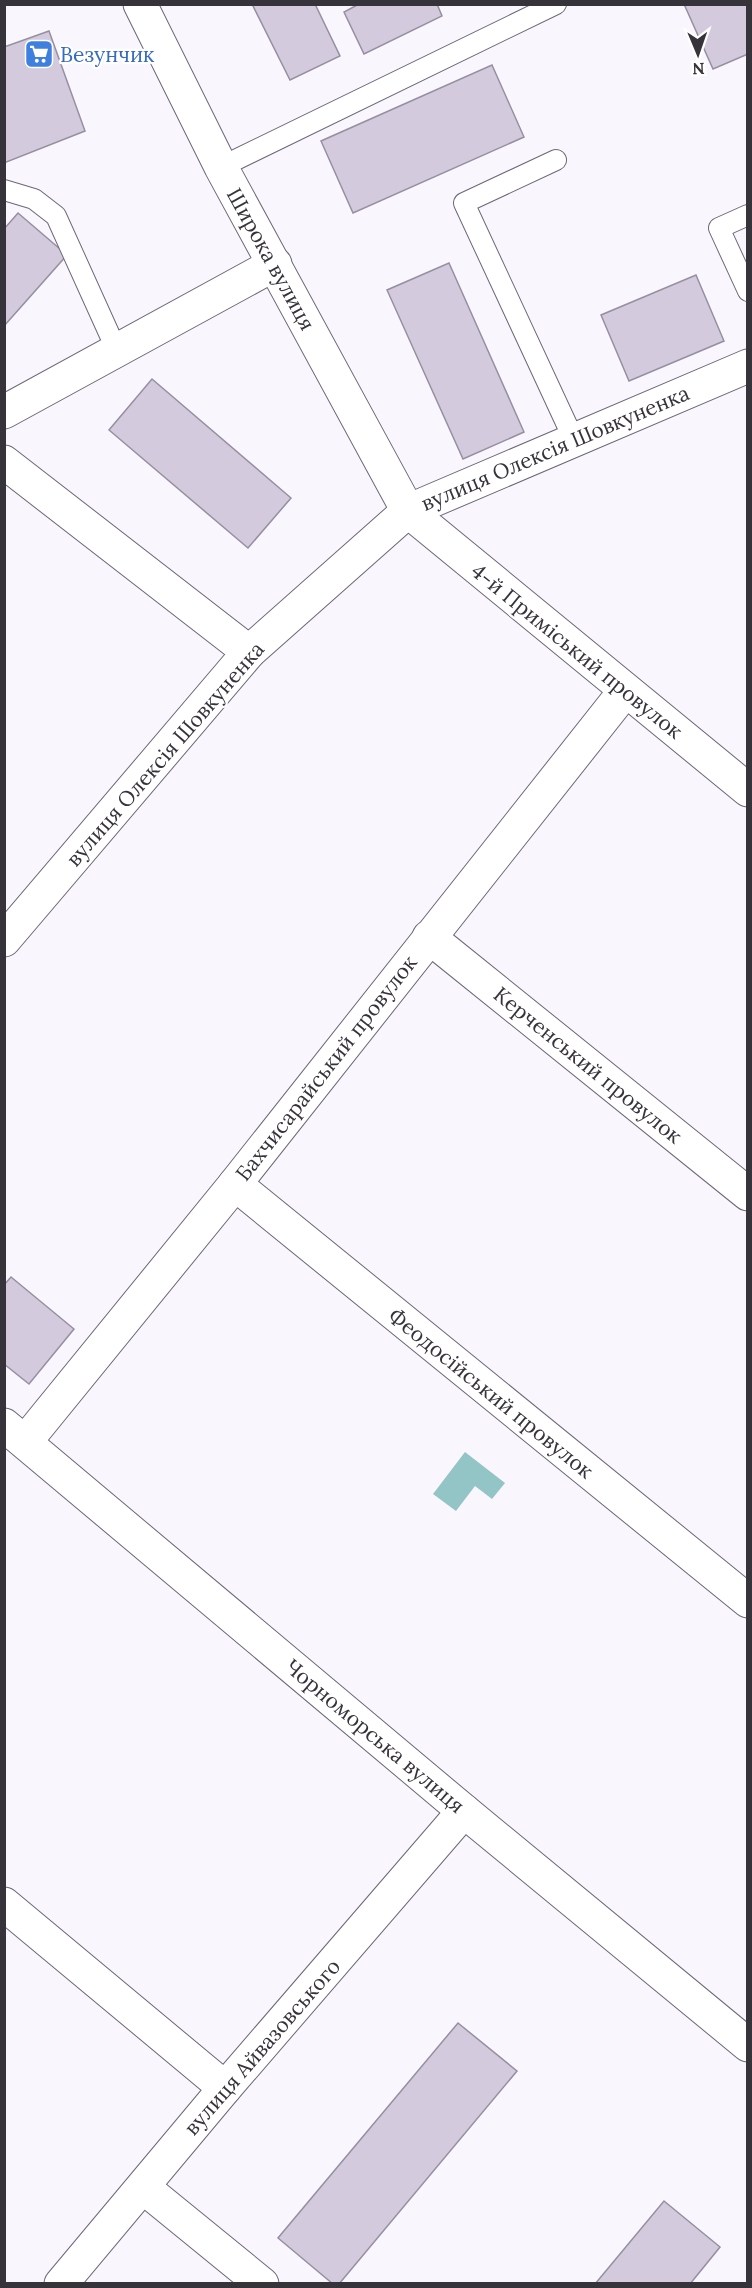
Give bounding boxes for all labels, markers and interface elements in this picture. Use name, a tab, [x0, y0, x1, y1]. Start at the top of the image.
north arrow	[668, 24, 728, 84]
supermarket icon: Везунчик	[23, 38, 55, 70]
place label: Везунчик	[60, 41, 155, 68]
text: N	[692, 59, 705, 79]
street label: Широка вулиця	[221, 183, 321, 335]
street label: вулиця Олексія Шовкуненка	[417, 379, 693, 517]
street label: 4-й Приміський провулок	[466, 557, 689, 745]
street label: вулиця Олексія Шовкуненка	[60, 636, 270, 872]
street label: Бахчисарайський провулок	[229, 949, 423, 1186]
street label: Керченський провулок	[488, 981, 688, 1150]
street label: Феодосійський провулок	[383, 1302, 600, 1485]
street label: Чорноморська вулиця	[280, 1653, 470, 1819]
street label: вулиця Айвазовського	[178, 1953, 346, 2141]

